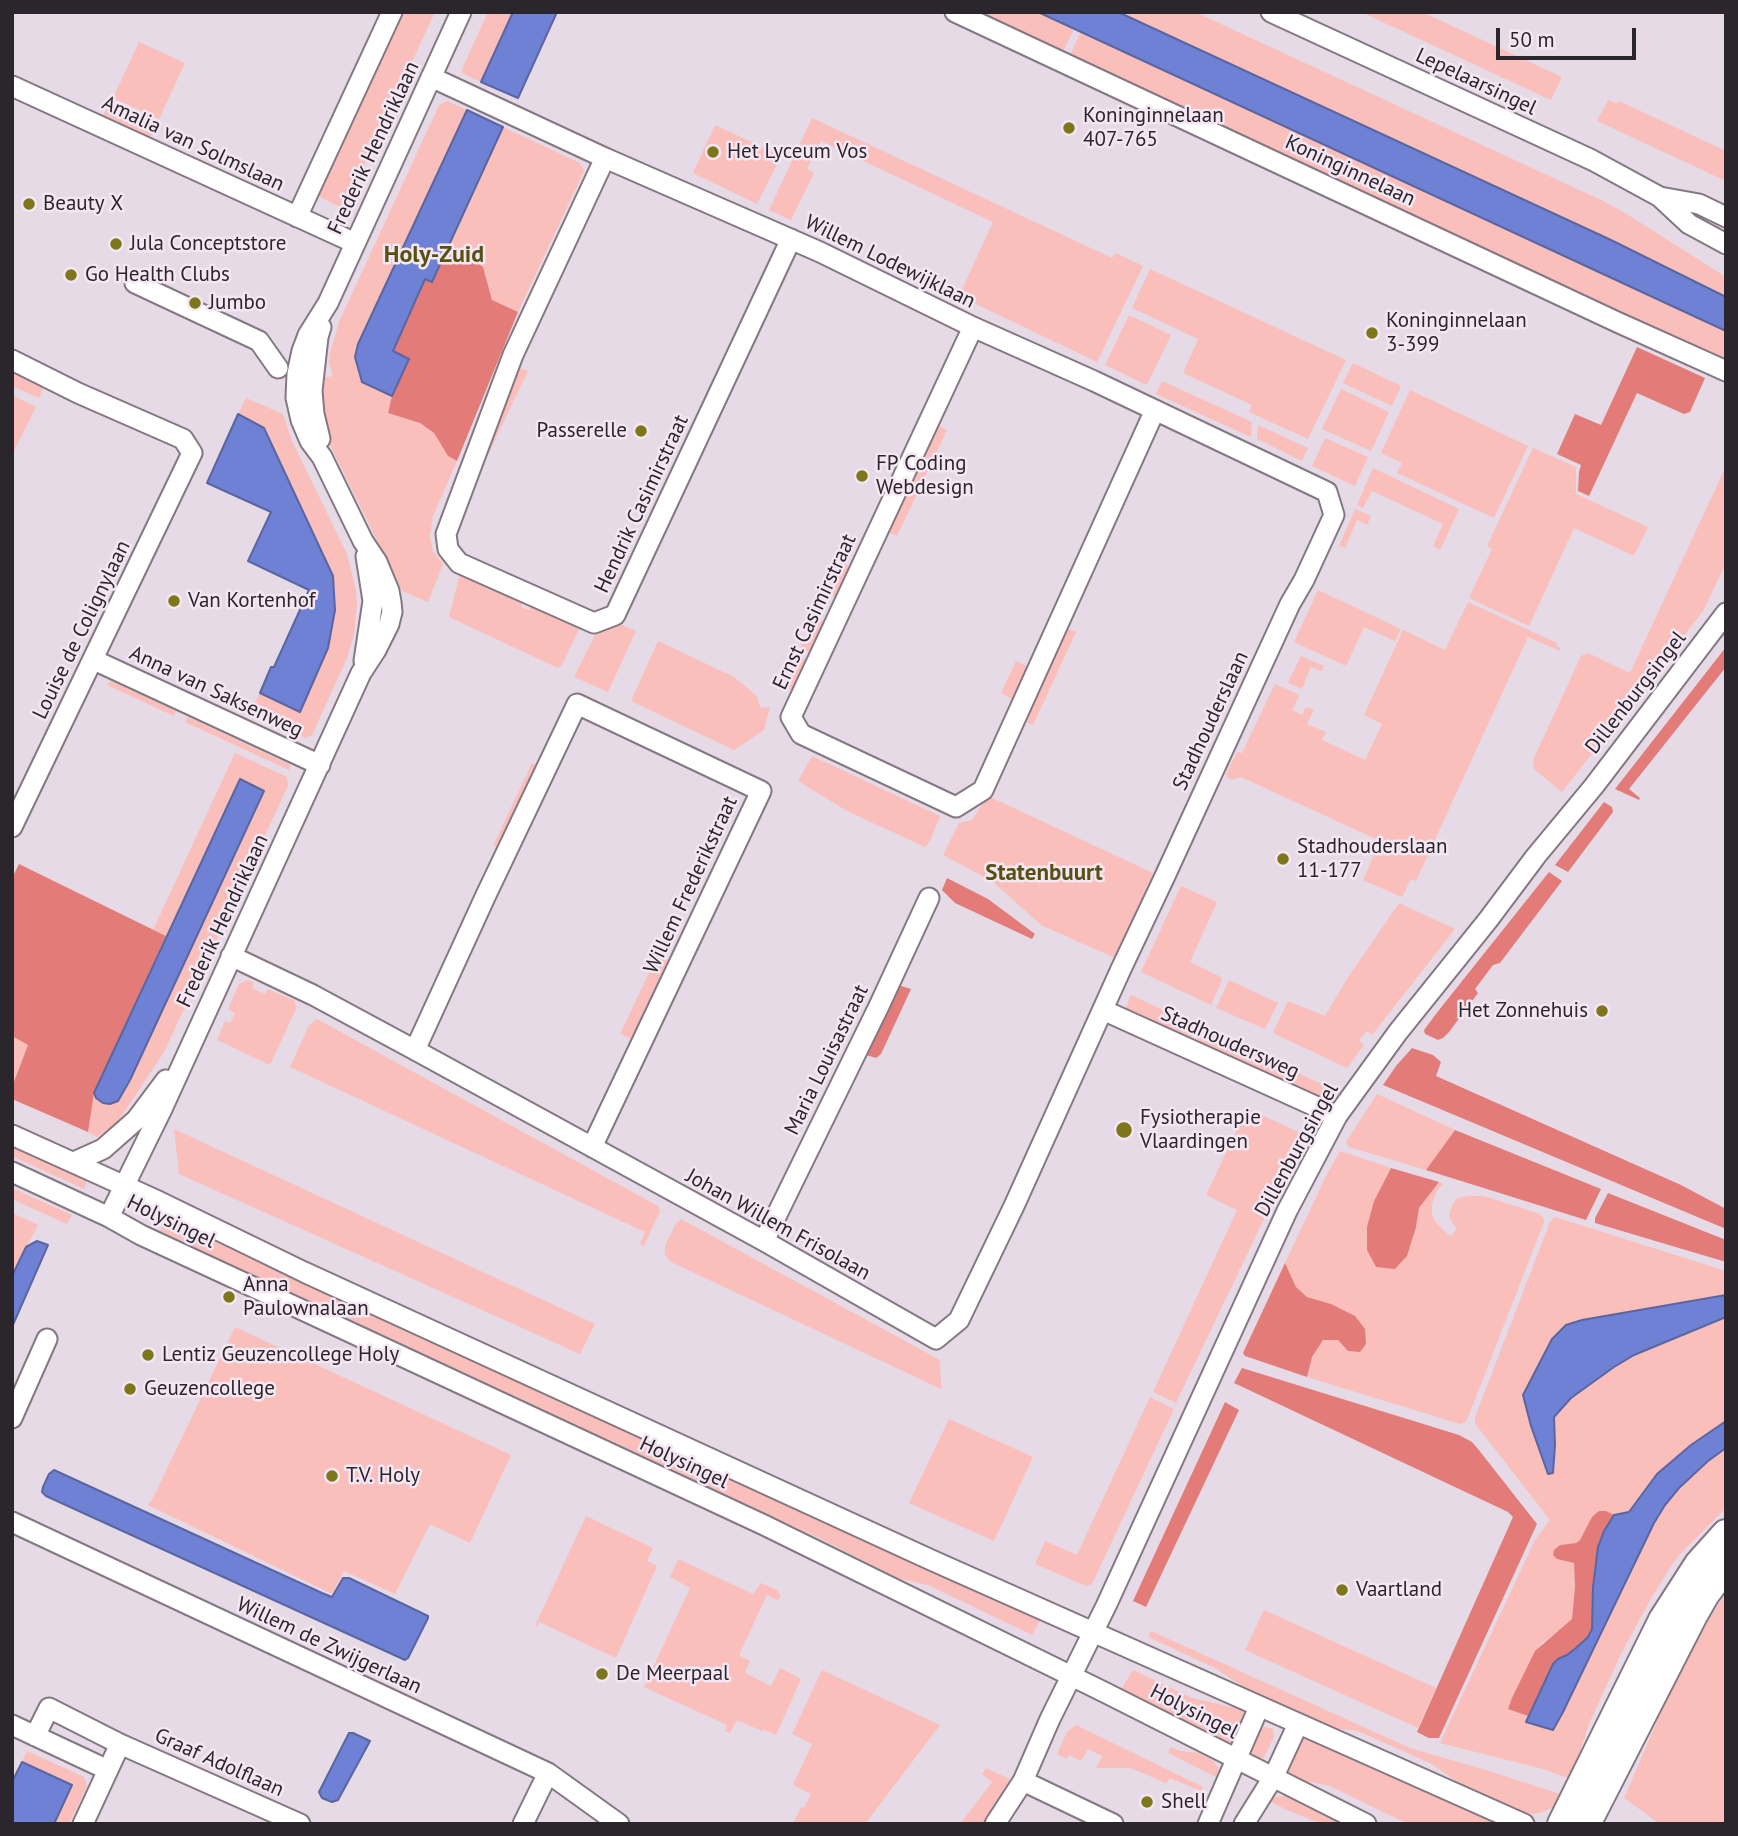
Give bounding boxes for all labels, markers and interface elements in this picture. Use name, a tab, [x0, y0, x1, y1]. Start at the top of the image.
scale bar	[1500, 14, 1640, 58]
text: 50 m	[1509, 26, 1555, 53]
street label: Lepelaarsingel	[1412, 43, 1540, 121]
street label: Frederik Hendriklaan	[323, 58, 425, 238]
street label: Amalia van Solmslaan	[98, 91, 288, 197]
place label: Koninginnelaan 407-765	[1083, 103, 1224, 153]
marker: Koninginnelaan 407-765	[1061, 120, 1077, 136]
street label: Koninginnelaan	[1281, 130, 1419, 212]
place label: Het Lyceum Vos	[727, 139, 867, 165]
marker: Het Lyceum Vos	[705, 144, 721, 160]
place label: Beauty X	[43, 191, 123, 217]
marker: Beauty X	[21, 196, 37, 212]
street label: Willem Lodewijklaan	[801, 210, 979, 314]
place label: Jula Conceptstore	[130, 231, 287, 257]
marker: Jula Conceptstore	[108, 236, 124, 252]
district label: Holy-Zuid	[384, 241, 484, 269]
place label: Go Health Clubs	[85, 262, 230, 288]
marker: Go Health Clubs	[63, 267, 79, 283]
place label: Jumbo	[209, 290, 266, 316]
marker: Jumbo	[187, 295, 203, 311]
place label: Koninginnelaan 3-399	[1386, 308, 1527, 358]
marker: Koninginnelaan 3-399	[1364, 325, 1380, 341]
street label: Hendrik Casimirstraat	[590, 411, 694, 597]
place label: Passerelle	[536, 418, 627, 444]
marker: Passerelle	[633, 423, 649, 439]
place label: FP Coding Webdesign	[876, 451, 974, 501]
marker: FP Coding Webdesign	[854, 468, 870, 484]
street label: Ernst Casimirstraat	[768, 530, 862, 694]
street label: Louise de Colignylaan	[28, 536, 136, 724]
place label: Van Kortenhof	[188, 588, 315, 614]
marker: Van Kortenhof	[166, 593, 182, 609]
street label: Dillenburgsingel	[1580, 627, 1692, 759]
street label: Anna van Saksenweg	[125, 641, 307, 743]
street label: Stadhouderslaan	[1168, 648, 1254, 794]
street label: Willem Frederikstraat	[639, 792, 743, 978]
street label: Frederik Hendriklaan	[172, 831, 274, 1011]
place label: Stadhouderslaan 11-177	[1297, 834, 1447, 884]
marker: Stadhouderslaan 11-177	[1275, 851, 1291, 867]
district label: Statenbuurt	[985, 859, 1103, 887]
street label: Maria Louisastraat	[780, 981, 874, 1139]
place label: Het Zonnehuis	[1458, 998, 1588, 1024]
street label: Stadhoudersweg	[1157, 1001, 1303, 1085]
marker: Het Zonnehuis	[1594, 1003, 1610, 1019]
street label: Dillenburgsingel	[1250, 1079, 1344, 1221]
place label: Fysiotherapie Vlaardingen	[1140, 1105, 1261, 1155]
marker: Fysiotherapie Vlaardingen	[1114, 1120, 1134, 1140]
street label: Johan Willem Frisolaan	[681, 1164, 875, 1286]
street label: Holysingel	[123, 1190, 219, 1254]
place label: Anna Paulownalaan	[243, 1272, 369, 1322]
marker: Anna Paulownalaan	[221, 1289, 237, 1305]
place label: Lentiz Geuzencollege Holy	[162, 1342, 399, 1368]
marker: Lentiz Geuzencollege Holy	[140, 1347, 156, 1363]
place label: Geuzencollege	[144, 1376, 275, 1402]
marker: Geuzencollege	[122, 1381, 138, 1397]
street label: Holysingel	[635, 1431, 733, 1495]
place label: T.V. Holy	[346, 1463, 420, 1489]
marker: T.V. Holy	[324, 1468, 340, 1484]
place label: Vaartland	[1356, 1577, 1442, 1603]
marker: Vaartland	[1334, 1582, 1350, 1598]
street label: Willem de Zwijgerlaan	[233, 1592, 425, 1700]
place label: De Meerpaal	[616, 1661, 729, 1687]
marker: De Meerpaal	[594, 1666, 610, 1682]
street label: Holysingel	[1146, 1679, 1242, 1745]
street label: Graaf Adolflaan	[151, 1723, 287, 1803]
place label: Shell	[1161, 1789, 1207, 1815]
marker: Shell	[1139, 1794, 1155, 1810]

